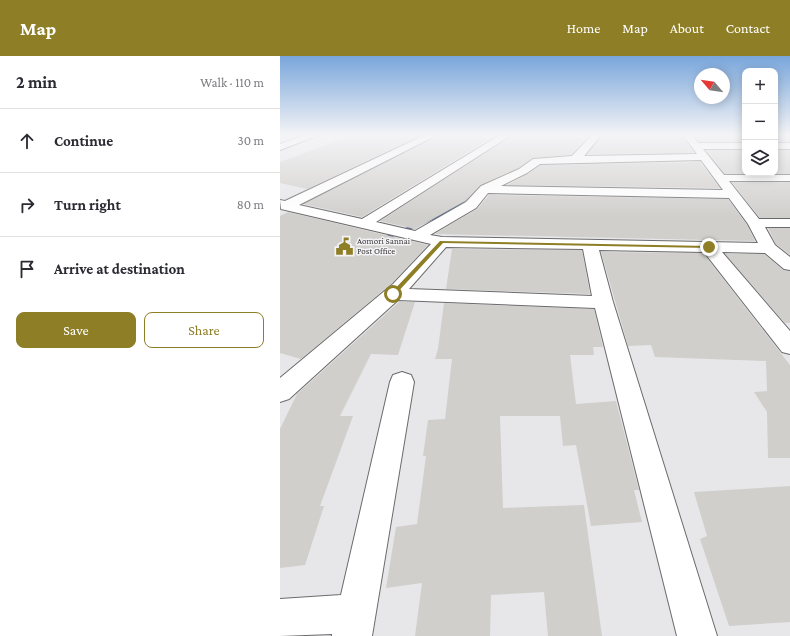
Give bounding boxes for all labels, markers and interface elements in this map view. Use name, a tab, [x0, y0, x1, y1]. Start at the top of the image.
text: Map	[20, 18, 56, 39]
text: Home	[567, 20, 600, 36]
text: Map	[622, 20, 648, 36]
text: About	[670, 20, 704, 36]
text: Contact	[726, 20, 770, 36]
north arrow	[694, 68, 730, 104]
map controls	[742, 68, 778, 176]
button: +	[742, 68, 778, 104]
text: 2 min	[16, 73, 57, 92]
text: Walk · 110 m	[200, 75, 264, 90]
button: −	[742, 104, 778, 140]
icon: ahead	[16, 130, 38, 152]
text: Continue	[54, 133, 113, 149]
text: 30 m	[238, 133, 264, 148]
button: layers	[742, 140, 778, 176]
icon: right	[16, 194, 38, 216]
text: Turn right	[54, 197, 121, 213]
text: 80 m	[237, 197, 264, 212]
public building icon: Aomori Sannai Post Office	[334, 236, 354, 256]
place label: Aomori Sannai Post Office	[357, 236, 411, 256]
route end	[700, 238, 718, 256]
icon: arrive	[16, 258, 38, 280]
text: Arrive at destination	[54, 261, 185, 277]
route start	[384, 285, 402, 303]
button: Save	[16, 312, 136, 348]
button: Share	[144, 312, 264, 348]

